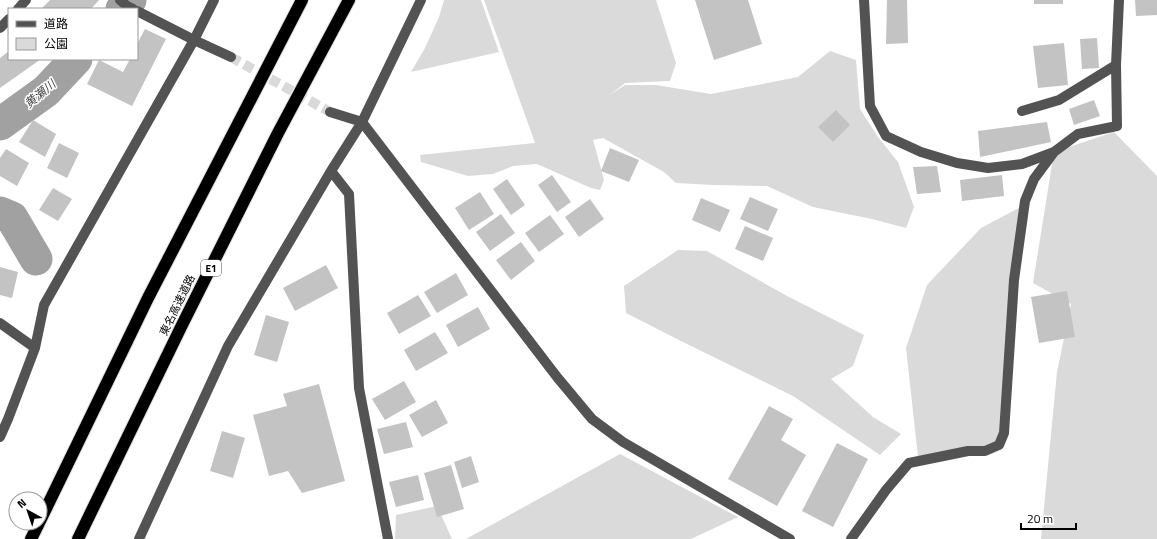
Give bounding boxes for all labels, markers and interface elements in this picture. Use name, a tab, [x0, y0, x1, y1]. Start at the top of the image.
legend	[8, 8, 138, 60]
text: 道路	[44, 14, 68, 33]
text: 公園	[44, 34, 68, 53]
water label: 黄瀬川	[20, 73, 61, 112]
road number: E1	[201, 260, 221, 276]
street label: 東名高速道路	[155, 272, 199, 338]
north arrow	[8, 491, 48, 531]
text: N	[14, 495, 30, 512]
scale bar	[1021, 505, 1076, 531]
text: 20 m	[1027, 509, 1053, 528]

